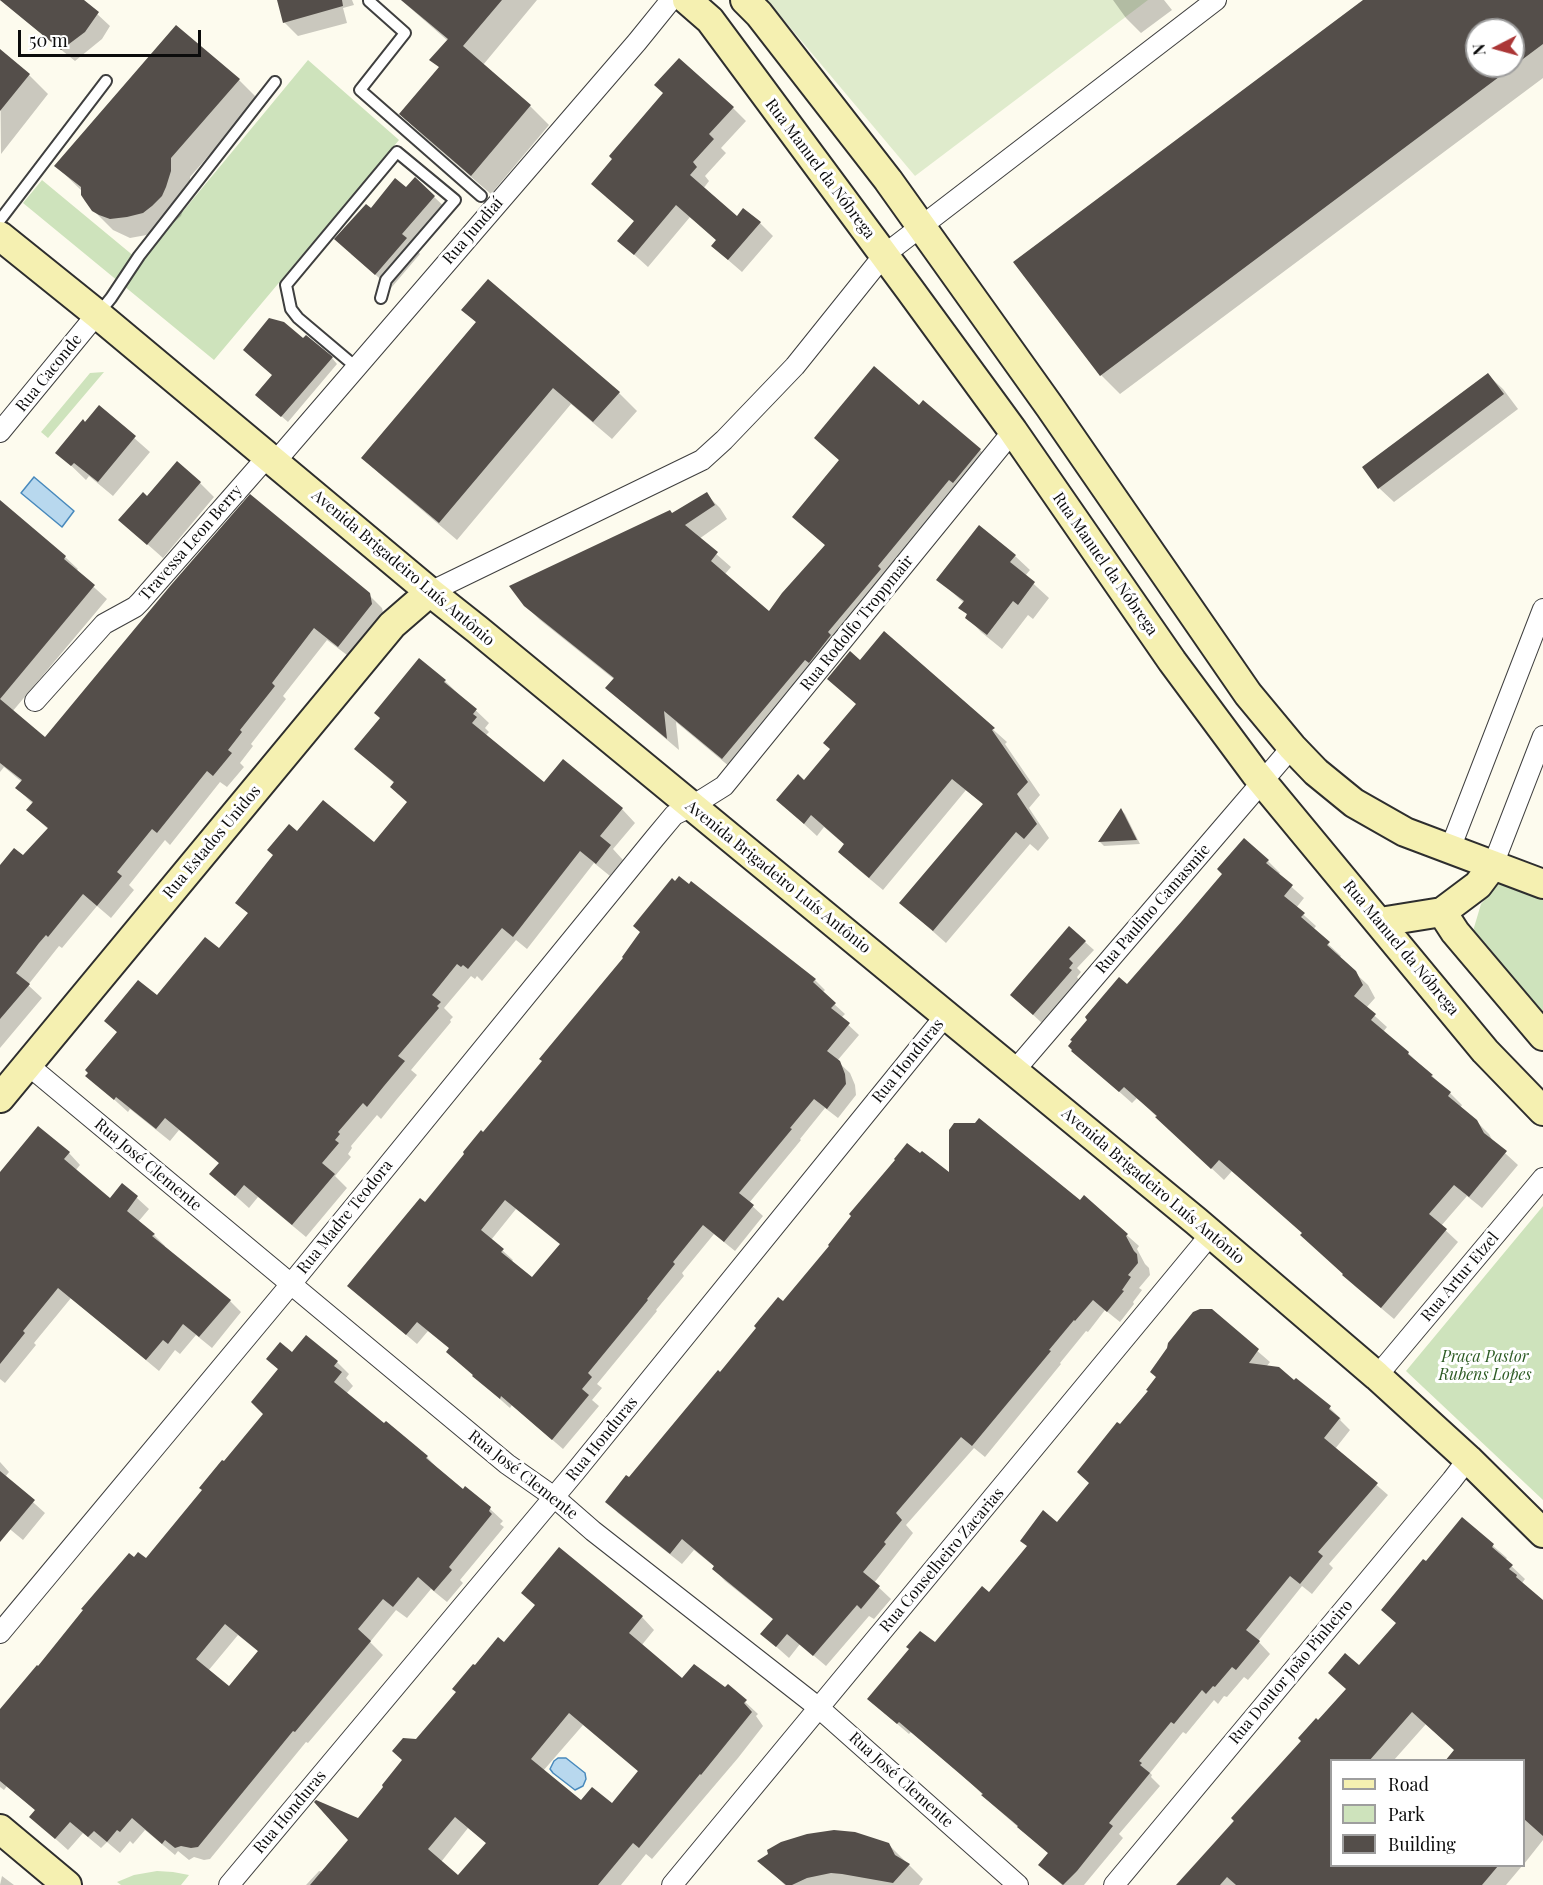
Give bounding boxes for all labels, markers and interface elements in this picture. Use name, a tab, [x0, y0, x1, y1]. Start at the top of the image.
scale bar	[21, 18, 204, 56]
north arrow	[1465, 18, 1525, 78]
text: 50 m	[29, 28, 68, 52]
text: N	[1468, 43, 1490, 57]
street label: Rua Manuel da Nóbrega	[761, 95, 879, 243]
street label: Rua Jundiaí	[439, 194, 507, 268]
street label: Rua Caconde	[12, 330, 86, 416]
street label: Travessa Leon Berry	[135, 481, 247, 605]
street label: Avenida Brigadeiro Luís Antônio	[308, 486, 498, 650]
street label: Rua Manuel da Nóbrega	[1048, 489, 1162, 639]
street label: Rua Rodolfo Troppmair	[796, 551, 918, 695]
street label: Rua Estados Unidos	[159, 782, 265, 902]
street label: Avenida Brigadeiro Luís Antônio	[682, 796, 874, 958]
street label: Rua Paulino Camasmie	[1092, 840, 1214, 978]
street label: Rua Manuel da Nóbrega	[1339, 877, 1463, 1019]
street label: Rua Honduras	[868, 1015, 948, 1107]
street label: Avenida Brigadeiro Luís Antônio	[1058, 1104, 1248, 1268]
street label: Rua José Clemente	[91, 1115, 205, 1215]
street label: Rua Madre Teodora	[293, 1156, 397, 1278]
street label: Rua Artur Etzel	[1417, 1228, 1503, 1326]
park label: Praça Pastor Rubens Lopes	[1438, 1347, 1532, 1385]
street label: Rua Honduras	[562, 1393, 642, 1485]
street label: Rua José Clemente	[464, 1426, 582, 1524]
street label: Rua Conselheiro Zacarias	[876, 1484, 1008, 1636]
street label: Rua Doutor João Pinheiro	[1225, 1596, 1357, 1748]
street label: Rua José Clemente	[845, 1728, 957, 1832]
legend	[1330, 1759, 1525, 1867]
street label: Rua Honduras	[250, 1767, 330, 1857]
text: Road	[1388, 1772, 1429, 1796]
text: Park	[1388, 1802, 1425, 1826]
text: Building	[1388, 1832, 1456, 1856]

